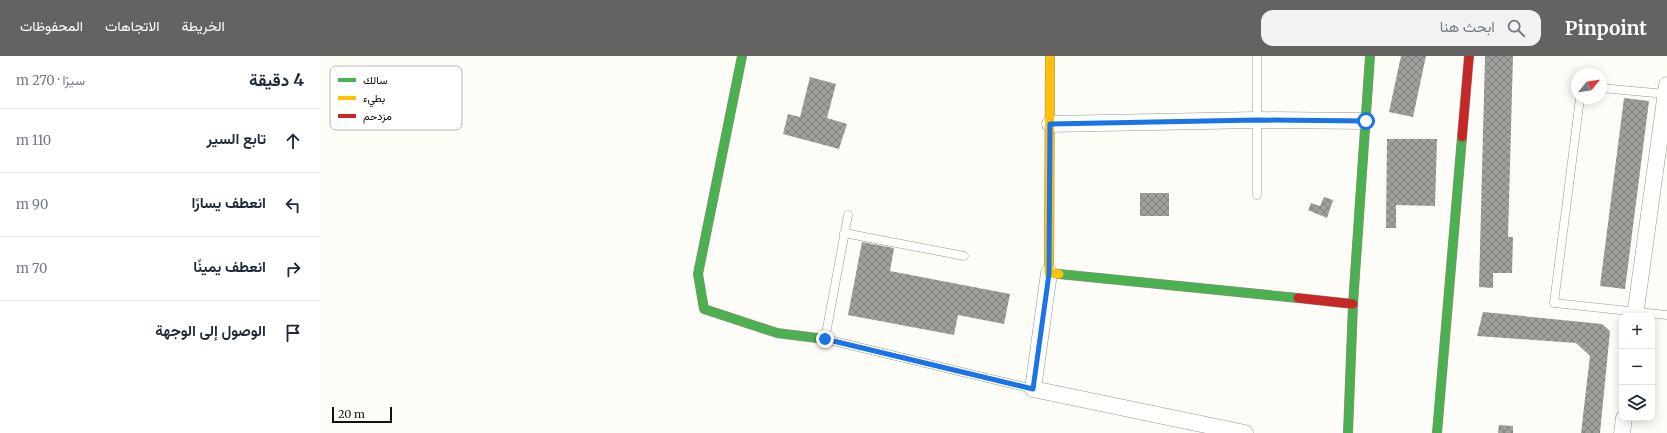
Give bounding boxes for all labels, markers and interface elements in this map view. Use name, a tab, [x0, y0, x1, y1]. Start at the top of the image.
search box	[1261, 10, 1541, 46]
text: Pinpoint	[1565, 16, 1647, 40]
text: المحفوظات	[20, 17, 83, 35]
text: الاتجاهات	[105, 17, 159, 35]
text: الخريطة	[181, 17, 225, 35]
text: ابحث هنا	[1440, 17, 1495, 36]
icon: search	[1505, 17, 1527, 39]
legend	[330, 66, 462, 130]
north arrow	[1571, 68, 1607, 104]
text: 4 دقيقة	[249, 69, 304, 91]
text: سيرًا · 270 m	[16, 72, 85, 89]
text: سالك	[363, 73, 388, 87]
text: بطيء	[363, 91, 385, 108]
text: مزدحم	[363, 109, 392, 124]
route start	[1357, 112, 1375, 130]
text: تابع السير	[207, 129, 266, 148]
icon: ahead	[282, 130, 304, 152]
text: 110 m	[16, 132, 51, 149]
text: انعطف يسارًا	[191, 193, 266, 212]
icon: left	[282, 194, 304, 216]
text: 90 m	[16, 196, 48, 213]
text: انعطف يمينًا	[193, 257, 266, 276]
icon: right	[282, 258, 304, 280]
text: 70 m	[16, 260, 47, 277]
map controls	[1619, 313, 1655, 421]
button: +	[1619, 313, 1655, 349]
text: الوصول إلى الوجهة	[155, 321, 266, 340]
icon: arrive	[282, 322, 304, 344]
route end	[816, 330, 834, 348]
button: −	[1619, 349, 1655, 385]
button: layers	[1619, 385, 1655, 421]
scale bar	[332, 405, 392, 424]
text: 20 m	[338, 407, 365, 421]

